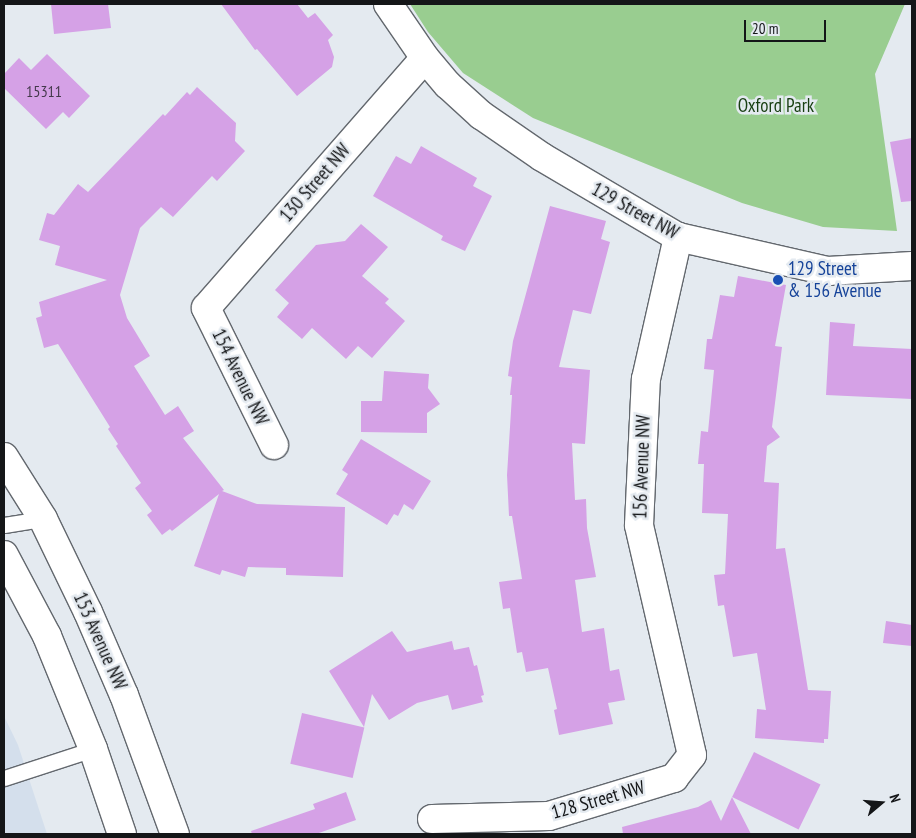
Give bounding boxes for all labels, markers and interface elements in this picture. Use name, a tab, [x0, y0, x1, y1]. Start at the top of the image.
scale bar	[746, 10, 828, 42]
text: 20 m	[752, 19, 778, 38]
house number: 15311	[26, 81, 62, 101]
park label: Oxford Park	[738, 95, 814, 117]
street label: 130 Street NW	[275, 139, 355, 227]
street label: 129 Street NW	[587, 178, 683, 244]
place label: 129 Street & 156 Avenue	[788, 258, 882, 302]
marker: 129 Street & 156 Avenue	[772, 274, 784, 286]
street label: 154 Avenue NW	[207, 325, 273, 429]
street label: 156 Avenue NW	[629, 414, 655, 520]
street label: 153 Avenue NW	[68, 589, 132, 693]
street label: 128 Street NW	[549, 776, 647, 824]
north arrow	[856, 778, 906, 828]
text: N	[886, 792, 905, 805]

